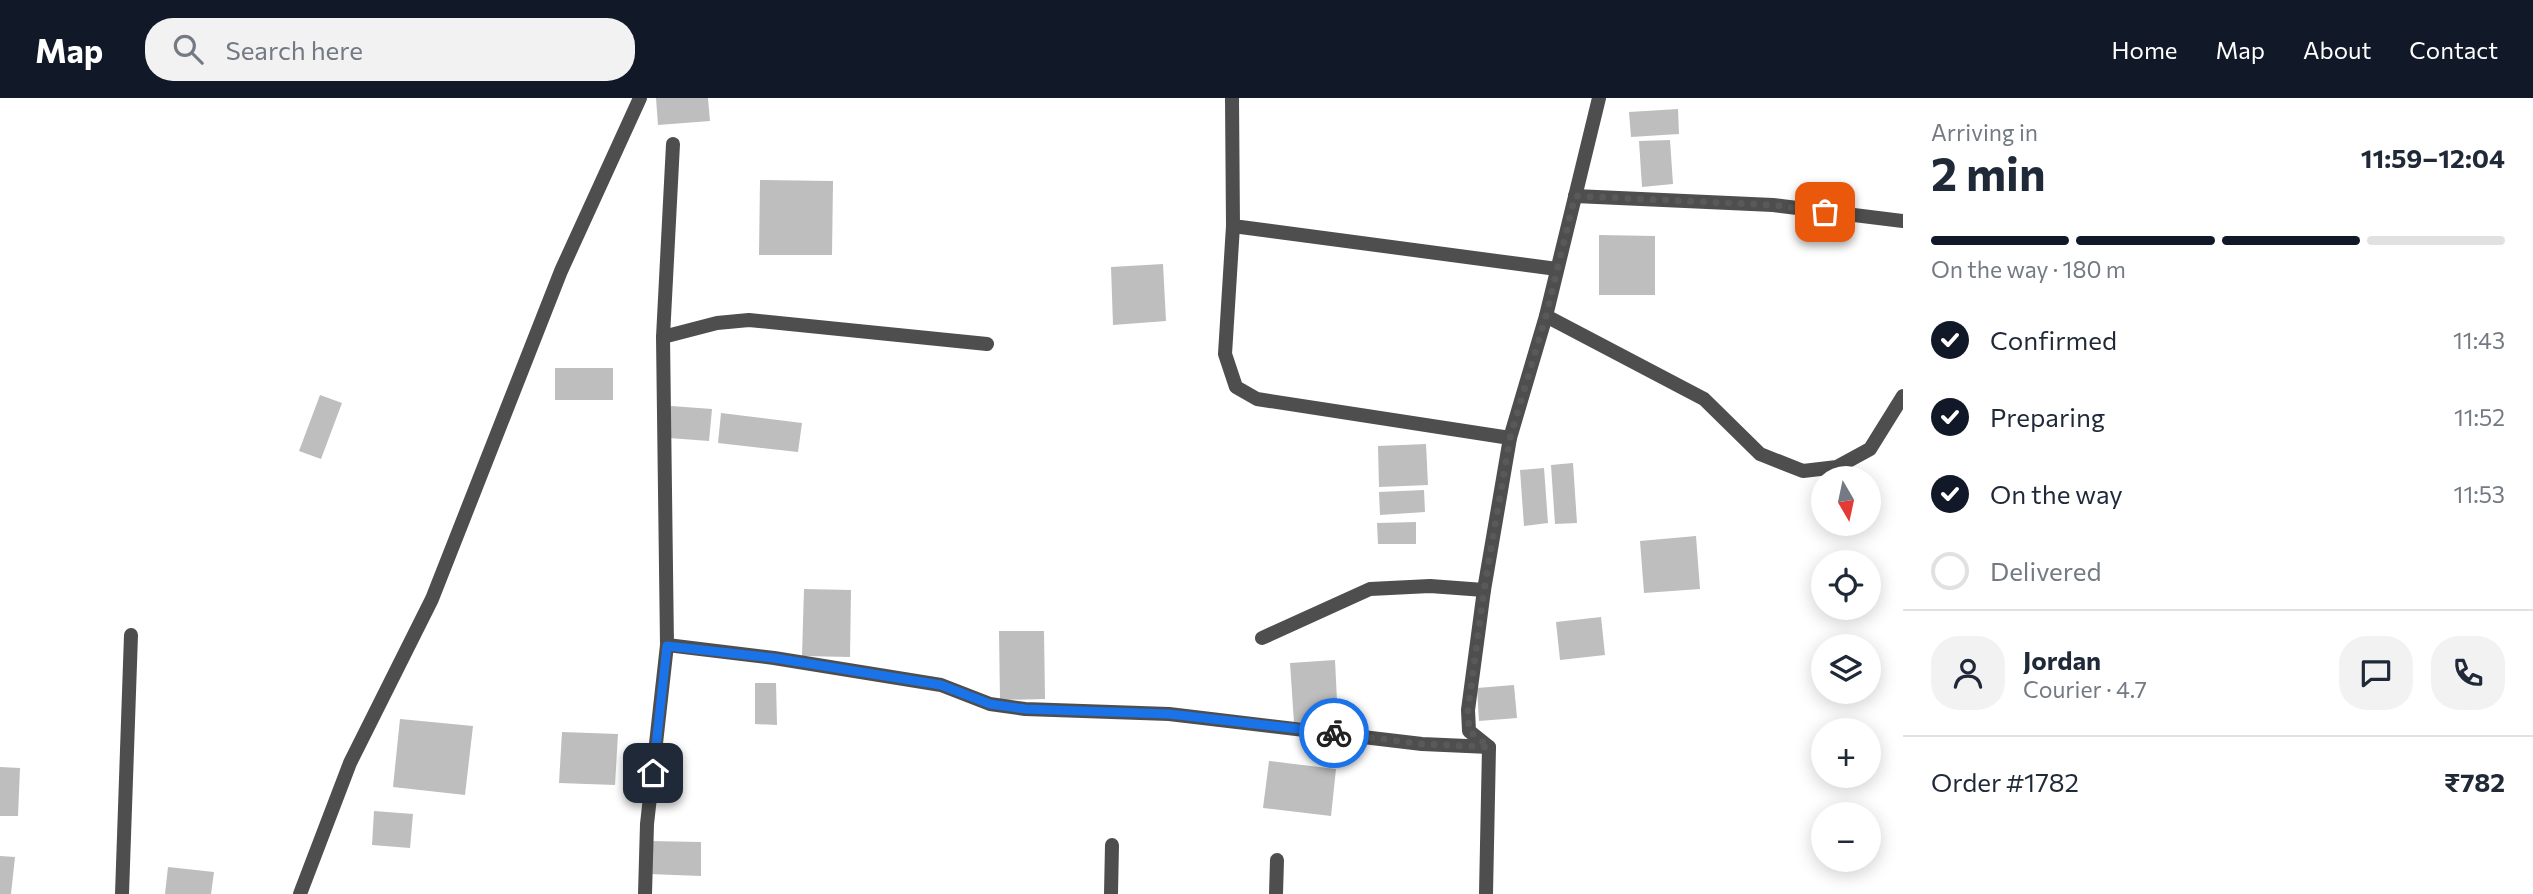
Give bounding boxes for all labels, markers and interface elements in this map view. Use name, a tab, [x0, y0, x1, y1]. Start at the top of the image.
search box	[145, 18, 635, 81]
text: Map	[35, 29, 103, 70]
icon: search	[169, 30, 207, 68]
text: Search here	[225, 34, 363, 65]
text: Home	[2112, 35, 2178, 64]
text: Map	[2216, 35, 2265, 64]
text: About	[2303, 35, 2371, 64]
text: Contact	[2409, 35, 2498, 64]
text: Arriving in	[1931, 118, 2038, 146]
text: 11:59–12:04	[2361, 142, 2505, 173]
text: 2 min	[1931, 144, 2046, 200]
pin	[1795, 182, 1855, 242]
icon: bag	[1806, 193, 1844, 231]
text: On the way · 180 m	[1931, 255, 2126, 283]
icon: check	[1931, 321, 1969, 359]
text: Confirmed	[1990, 324, 2117, 355]
text: 11:43	[2453, 326, 2505, 354]
icon: check	[1931, 398, 1969, 436]
text: Preparing	[1990, 401, 2105, 432]
text: 11:52	[2454, 403, 2505, 431]
north arrow	[1811, 466, 1881, 536]
map controls	[1811, 466, 1881, 872]
icon: check	[1931, 475, 1969, 513]
text: On the way	[1990, 478, 2123, 509]
text: 11:53	[2454, 480, 2505, 508]
button: locate	[1811, 550, 1881, 620]
text: Delivered	[1990, 555, 2101, 586]
button: layers	[1811, 634, 1881, 704]
button: person	[1931, 636, 2005, 710]
button: chat	[2339, 636, 2413, 710]
button: phone	[2431, 636, 2505, 710]
text: Jordan	[2023, 644, 2101, 675]
text: Courier · 4.7	[2023, 675, 2147, 703]
courier	[1299, 698, 1369, 768]
icon: bike	[1315, 714, 1353, 752]
button: +	[1811, 718, 1881, 788]
pin	[623, 743, 683, 803]
icon: home	[634, 754, 672, 792]
text: Order #1782	[1931, 766, 2079, 797]
text: ₹782	[2444, 766, 2505, 797]
button: −	[1811, 802, 1881, 872]

